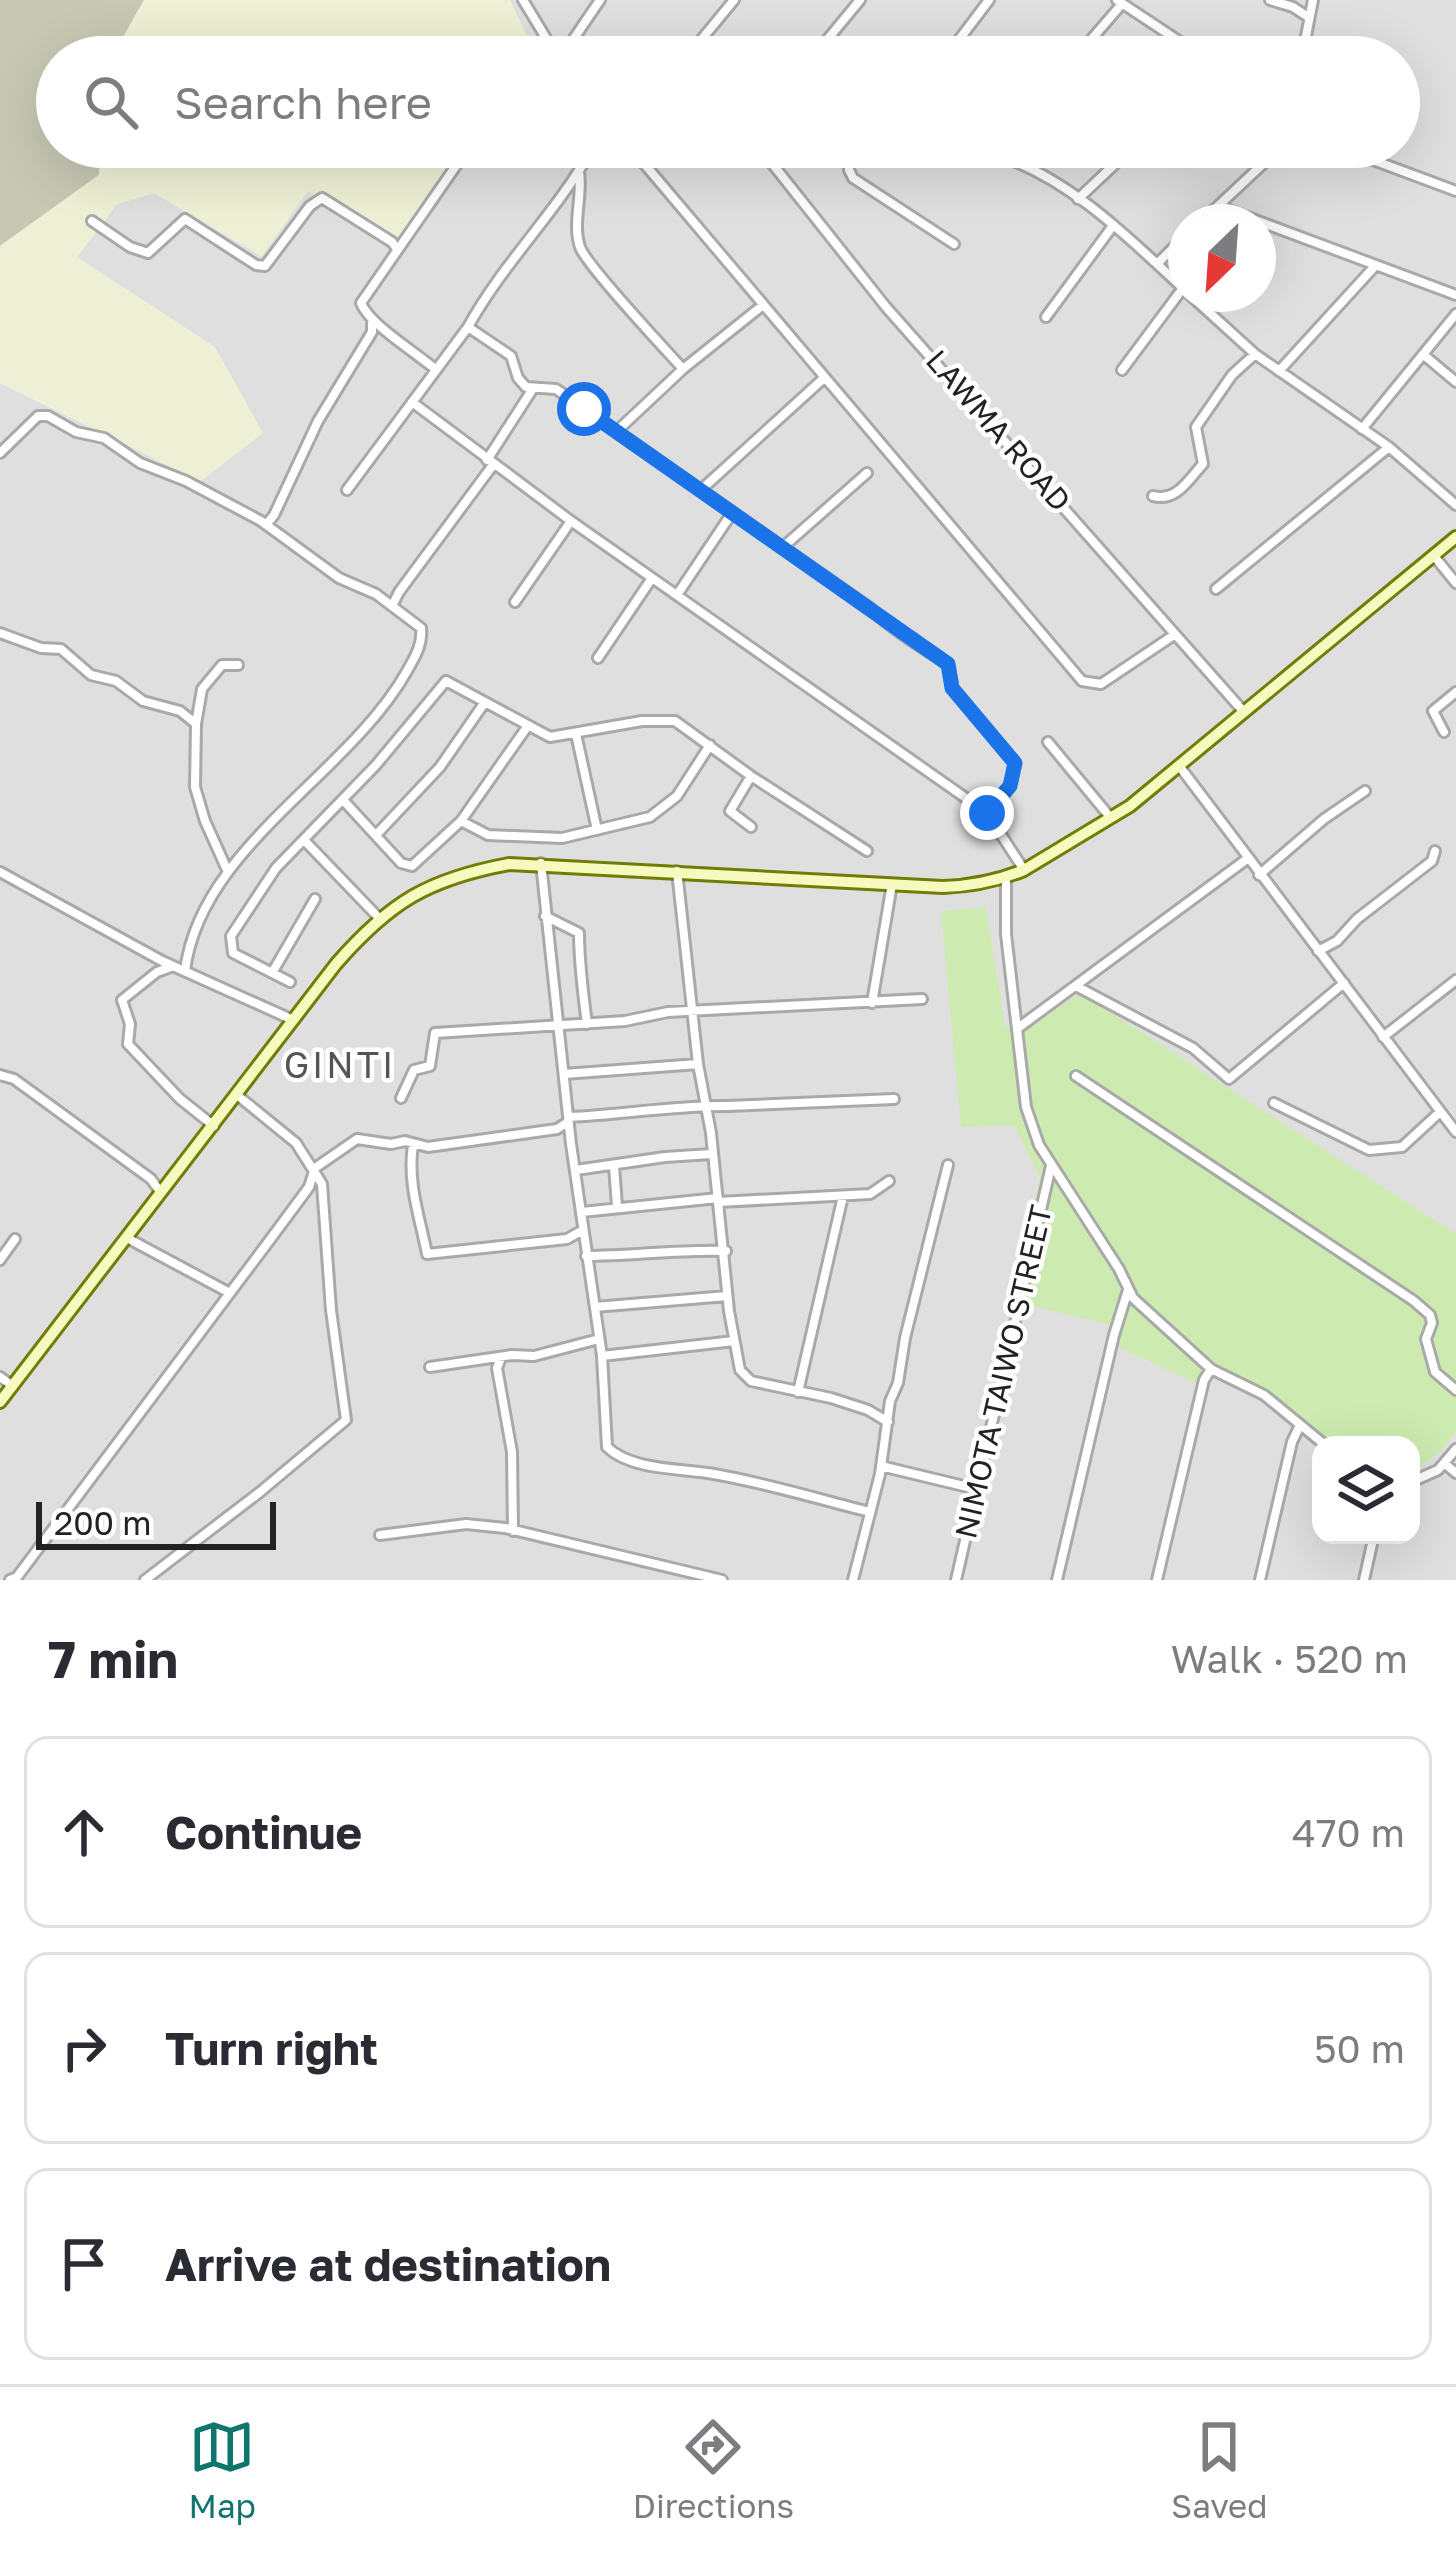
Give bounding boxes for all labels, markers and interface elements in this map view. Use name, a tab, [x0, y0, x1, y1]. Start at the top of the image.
search box	[36, 36, 1420, 168]
icon: search	[78, 69, 144, 135]
text: Search here	[174, 75, 432, 129]
north arrow	[1168, 204, 1276, 312]
street label: LAWMA ROAD	[919, 342, 1078, 518]
route start	[557, 382, 611, 436]
route end	[960, 786, 1014, 840]
district label: GINTI	[284, 1043, 396, 1086]
street label: NIMOTA TAIWO STREET	[947, 1202, 1059, 1542]
map controls	[1312, 1436, 1420, 1544]
button: layers	[1312, 1436, 1420, 1544]
scale bar	[36, 1496, 276, 1549]
text: 200 m	[54, 1503, 152, 1542]
text: 7 min	[48, 1628, 178, 1689]
text: Walk · 520 m	[1171, 1635, 1408, 1682]
icon: ahead	[51, 1799, 117, 1865]
text: Continue	[165, 1805, 362, 1859]
text: 470 m	[1292, 1809, 1405, 1856]
icon: right	[51, 2015, 117, 2081]
text: Turn right	[165, 2021, 378, 2075]
text: 50 m	[1314, 2025, 1405, 2072]
icon: arrive	[51, 2231, 117, 2297]
text: Arrive at destination	[165, 2237, 611, 2291]
tab: Map	[189, 2414, 256, 2525]
tab: Directions	[633, 2414, 794, 2525]
tab: Saved	[1171, 2414, 1267, 2525]

